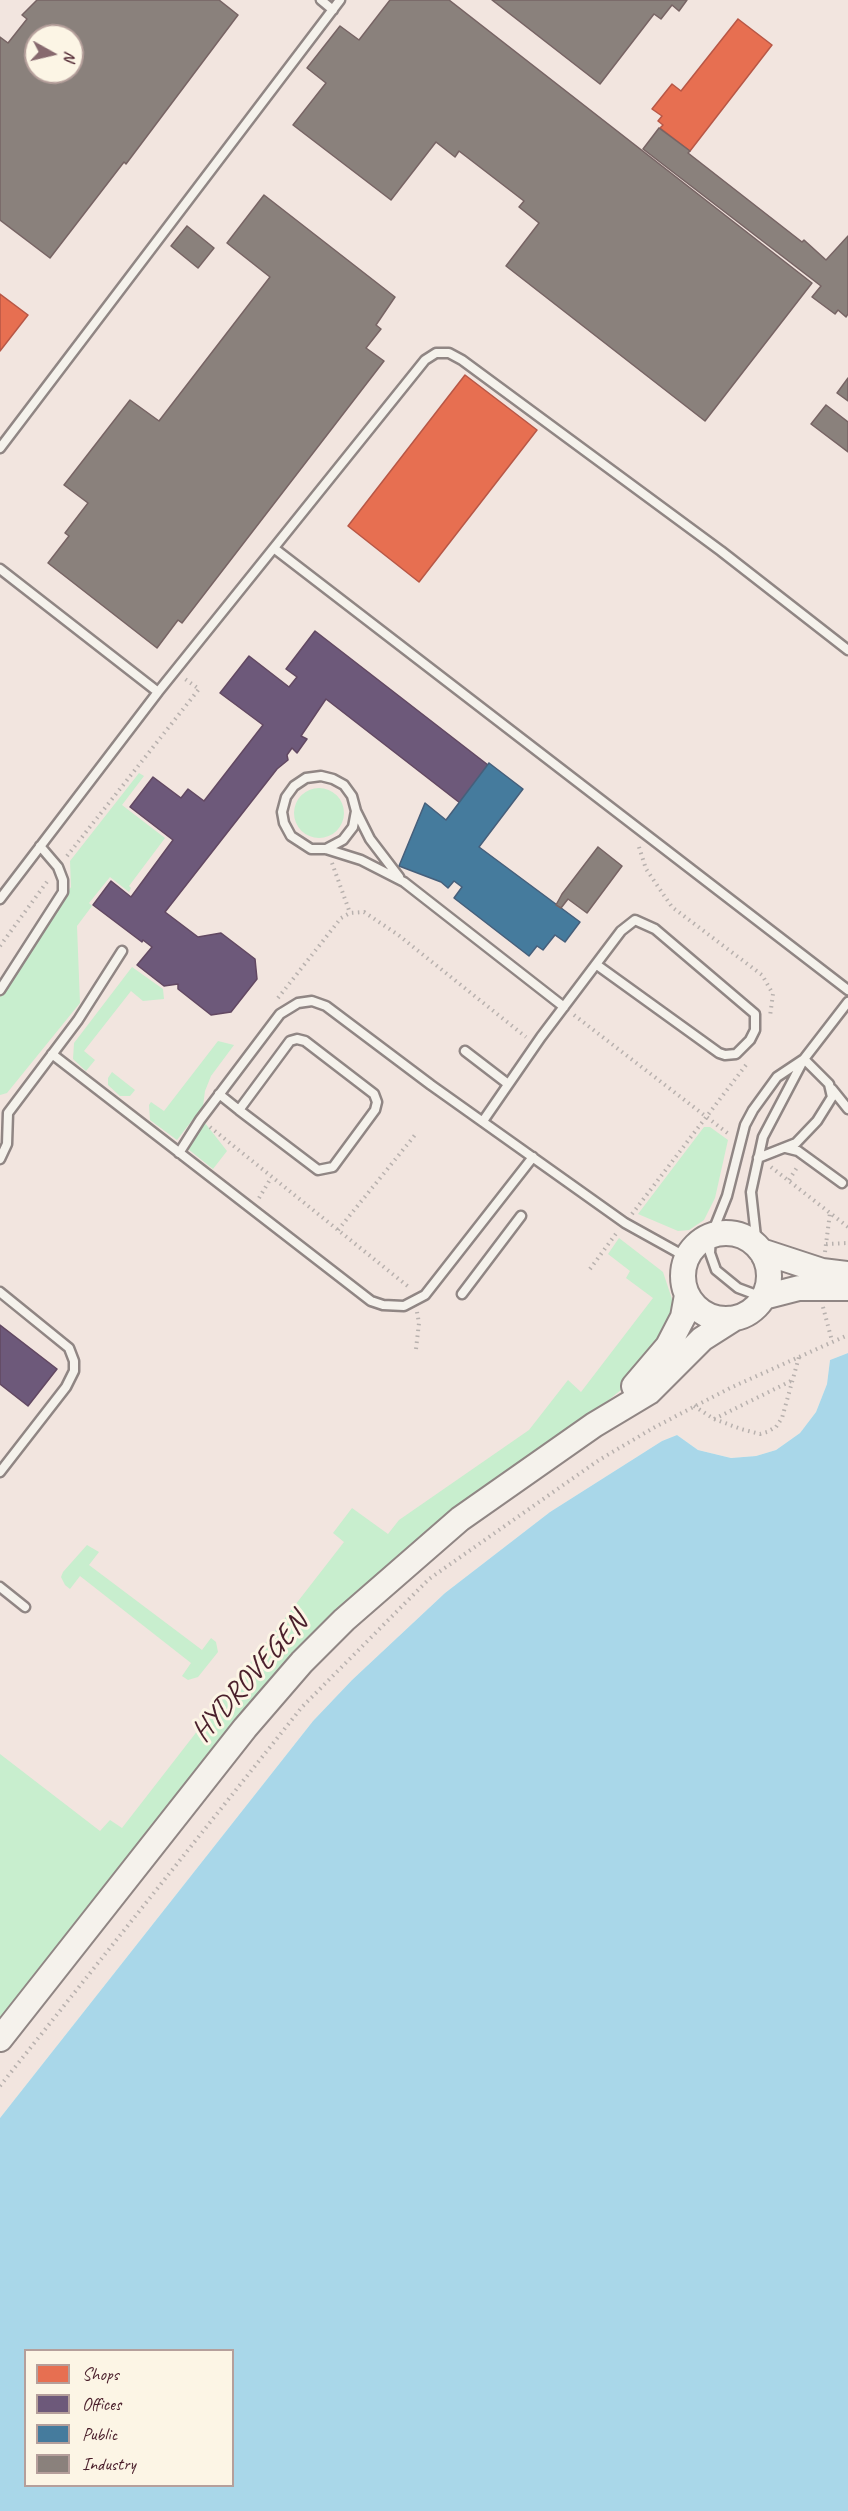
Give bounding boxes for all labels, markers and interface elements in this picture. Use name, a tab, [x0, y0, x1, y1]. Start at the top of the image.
north arrow	[24, 24, 84, 84]
text: N	[59, 50, 80, 63]
street label: HYDROVEGEN	[184, 1606, 316, 1750]
legend	[24, 2349, 234, 2487]
text: Shops	[82, 2363, 119, 2385]
text: Offices	[82, 2393, 121, 2415]
text: Public	[82, 2423, 117, 2445]
text: Industry	[82, 2453, 136, 2475]

